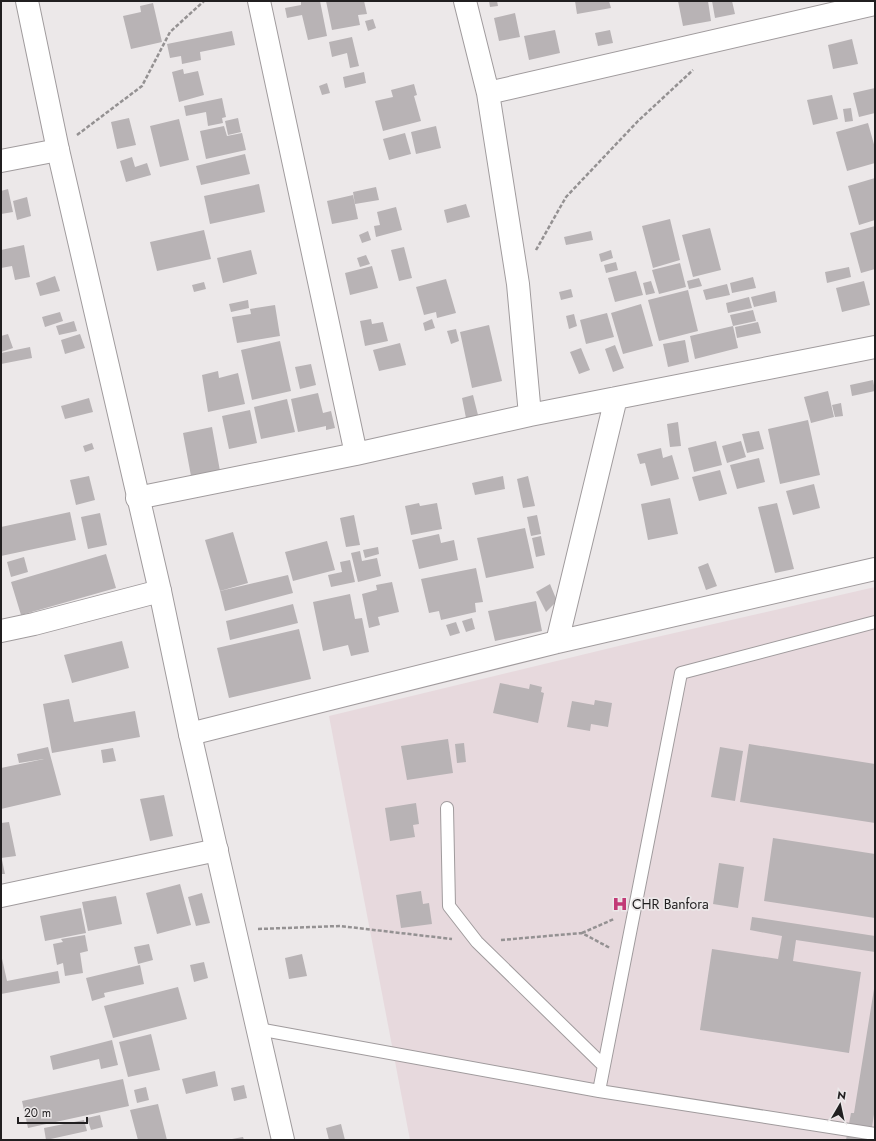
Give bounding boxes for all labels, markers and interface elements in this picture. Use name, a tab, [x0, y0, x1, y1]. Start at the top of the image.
place label: CHR Banfora	[632, 894, 709, 914]
hospital icon: CHR Banfora	[611, 895, 629, 913]
north arrow	[820, 1085, 860, 1125]
text: N	[836, 1087, 847, 1104]
scale bar	[18, 1099, 87, 1125]
text: 20 m	[24, 1104, 51, 1122]

